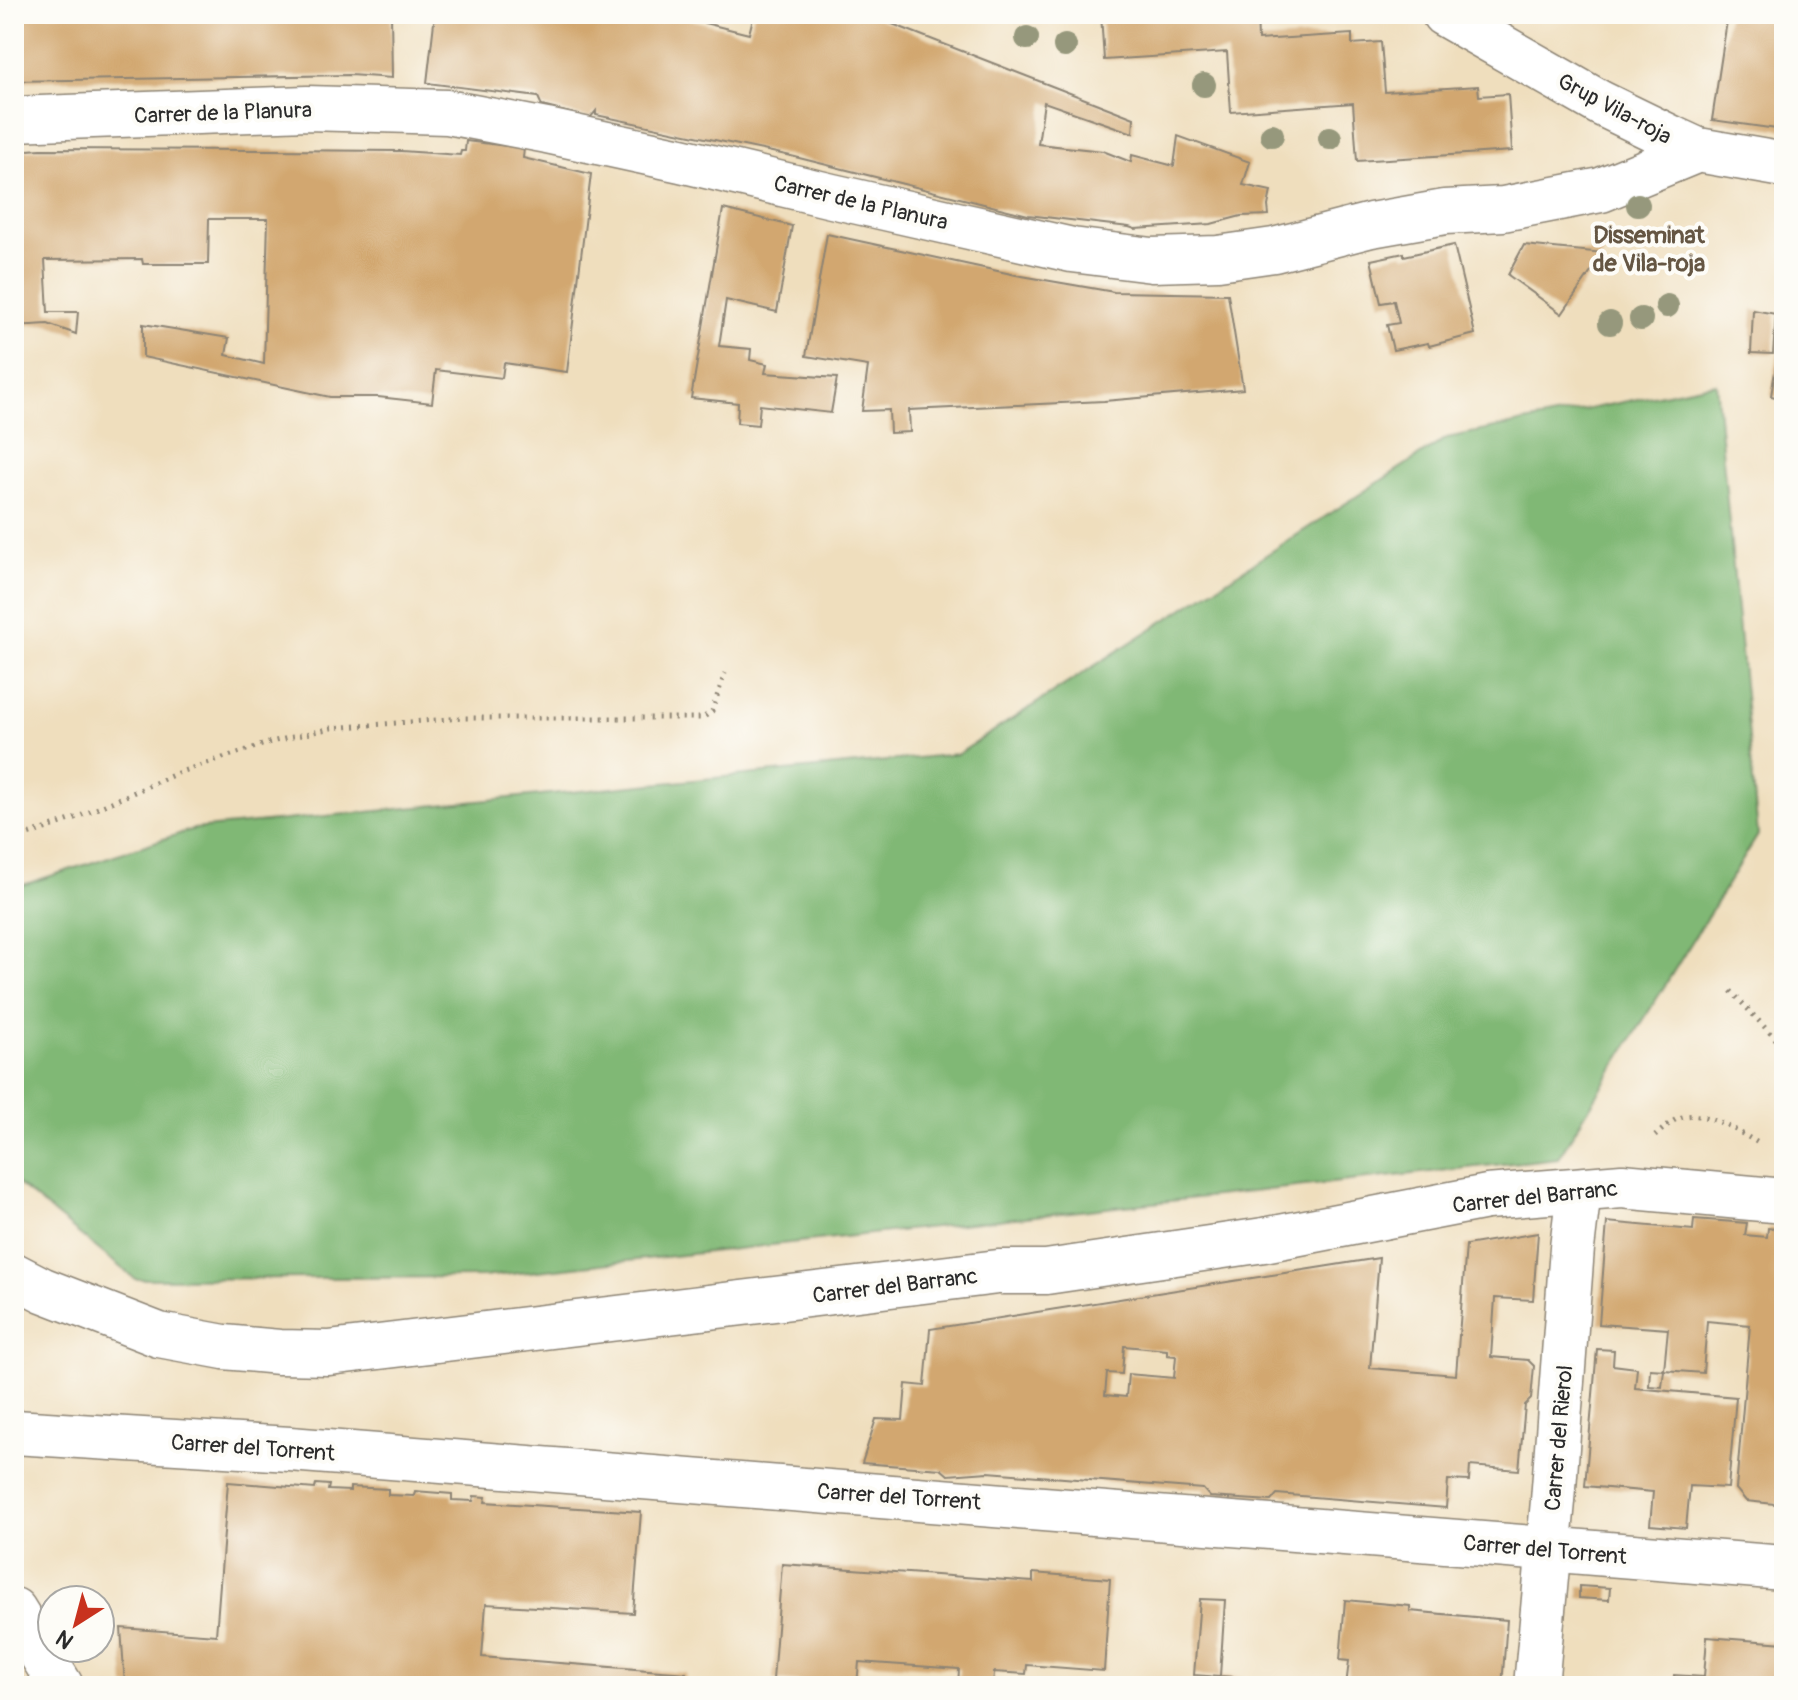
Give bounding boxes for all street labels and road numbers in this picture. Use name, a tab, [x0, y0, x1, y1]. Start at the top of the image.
street label: Grup Vila-roja	[1553, 67, 1676, 151]
street label: Carrer de la Planura	[134, 96, 312, 130]
street label: Carrer de la Planura	[771, 169, 951, 237]
street label: Carrer del Barranc	[1451, 1174, 1619, 1220]
street label: Carrer del Barranc	[811, 1262, 979, 1310]
street label: Carrer del Rierol	[1539, 1364, 1579, 1512]
street label: Carrer del Torrent	[170, 1428, 336, 1468]
street label: Carrer del Torrent	[816, 1477, 982, 1517]
street label: Carrer del Torrent	[1462, 1529, 1628, 1571]

